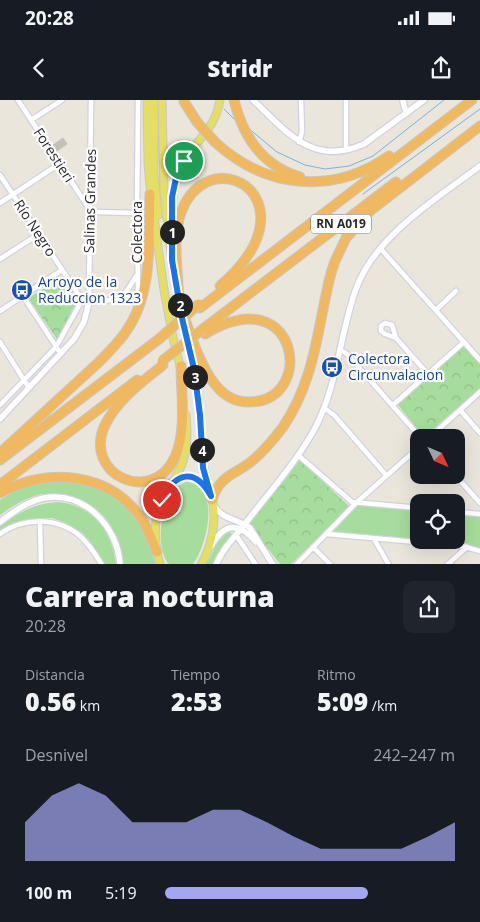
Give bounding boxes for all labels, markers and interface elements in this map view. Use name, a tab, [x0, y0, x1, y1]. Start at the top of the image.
text: 20:28	[25, 5, 74, 31]
text: Stridr	[208, 53, 272, 83]
icon: back	[25, 54, 53, 82]
icon: share	[427, 54, 455, 82]
street label: Forestieri	[30, 124, 79, 186]
pin	[163, 140, 205, 182]
icon: arrive	[170, 147, 198, 175]
street label: Salinas Grandes	[79, 148, 100, 253]
street label: Río Negro	[10, 196, 61, 260]
street label: Colectora	[127, 201, 146, 263]
road number: RN A019	[311, 215, 371, 234]
pin: 1	[160, 220, 184, 244]
text: 1	[168, 223, 177, 242]
place label: Arroyo de la Reduccion 1323	[38, 272, 141, 307]
bus stop icon: Arroyo de la Reduccion 1323	[10, 278, 34, 302]
pin: 2	[168, 292, 192, 318]
text: 2	[176, 296, 185, 315]
place label: Colectora Circunvalacion	[348, 349, 443, 384]
bus stop icon: Colectora Circunvalacion	[320, 355, 344, 379]
pin: 3	[182, 364, 208, 390]
text: 3	[191, 368, 200, 387]
north arrow	[410, 429, 465, 484]
map controls	[410, 429, 465, 549]
pin: 4	[190, 438, 214, 462]
text: 4	[198, 441, 207, 460]
pin	[141, 479, 183, 521]
icon: check	[148, 486, 176, 514]
button: locate	[410, 494, 465, 549]
text: Carrera nocturna	[25, 577, 275, 615]
button: share	[403, 581, 455, 633]
text: 20:28	[25, 615, 66, 637]
text: Distancia	[25, 665, 85, 684]
text: Tiempo	[171, 665, 220, 684]
text: Ritmo	[317, 665, 356, 684]
text: 0.56	[25, 684, 76, 718]
text: 2:53	[171, 684, 222, 718]
text: 5:09	[317, 684, 368, 718]
text: km	[76, 696, 100, 715]
text: /km	[368, 696, 397, 715]
text: Desnivel	[25, 744, 88, 766]
text: 242–247 m	[373, 744, 455, 766]
text: 100 m	[25, 882, 72, 904]
text: 5:19	[105, 882, 137, 904]

